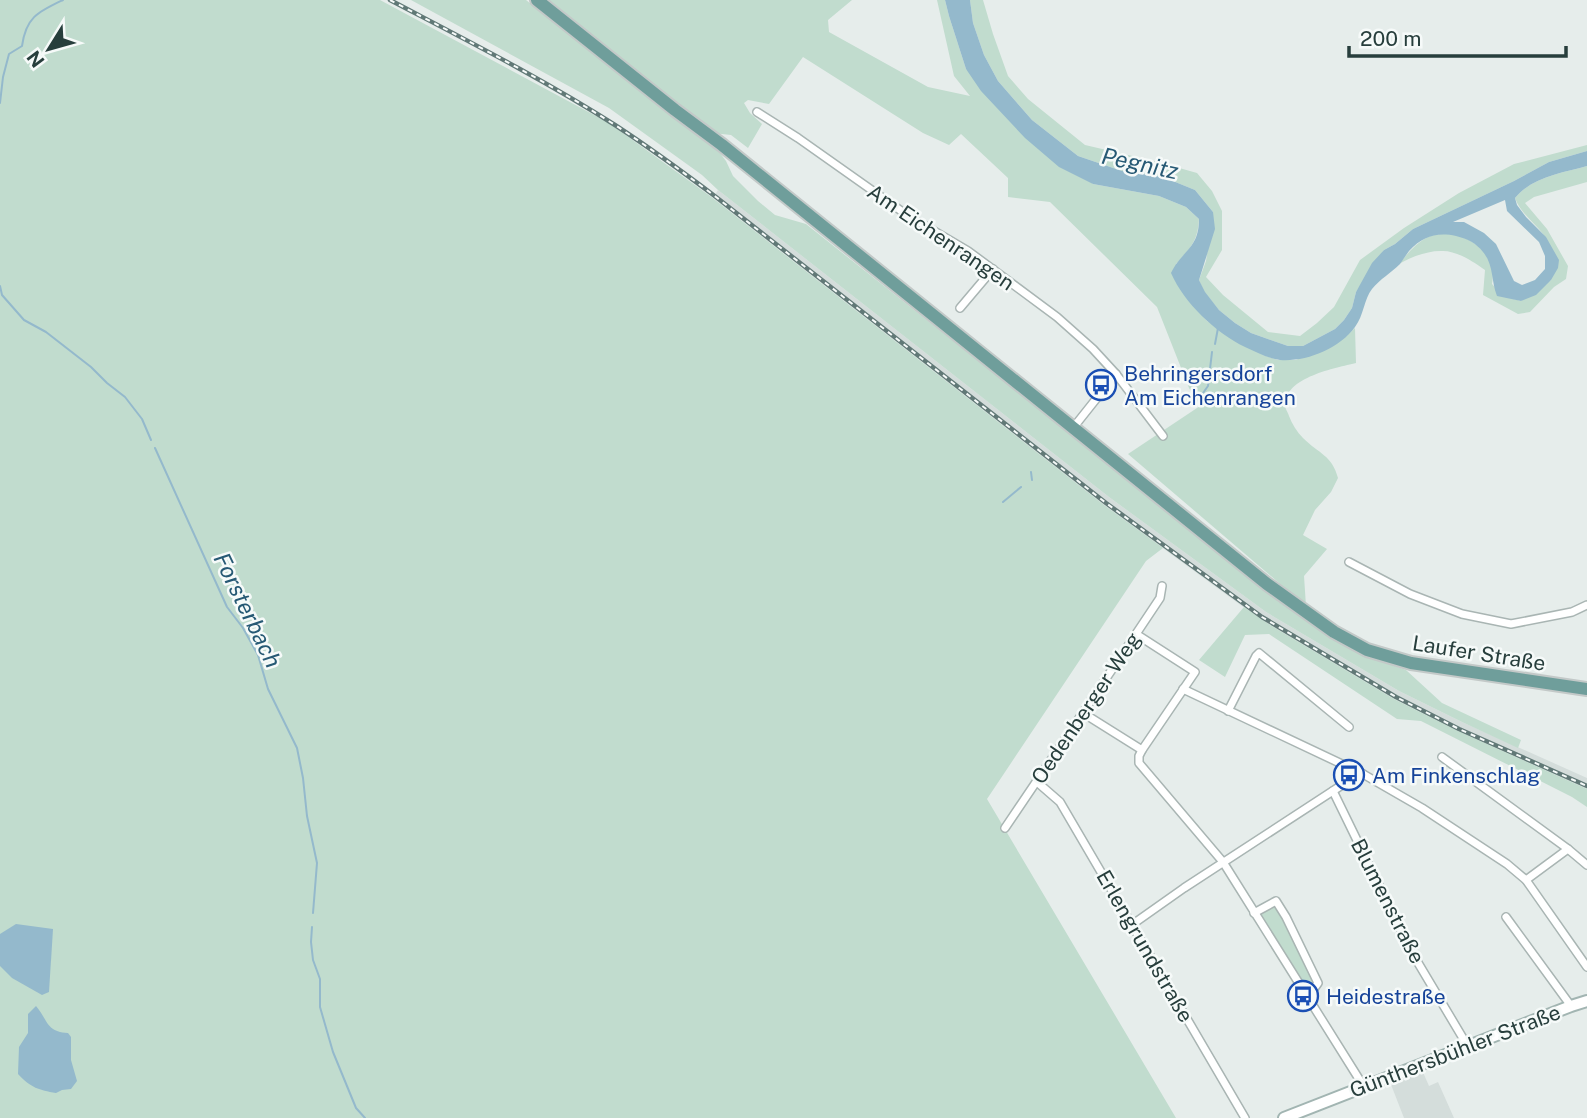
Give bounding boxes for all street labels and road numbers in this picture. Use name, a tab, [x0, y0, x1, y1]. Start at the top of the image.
street label: Am Eichenrangen	[863, 179, 1019, 295]
street label: Oedenberger Weg	[1026, 627, 1146, 789]
street label: Laufer Straße	[1411, 630, 1547, 676]
street label: Blumenstraße	[1346, 834, 1430, 968]
street label: Erlengrundstraße	[1091, 866, 1199, 1026]
street label: Günthersbühler Straße	[1346, 999, 1564, 1103]

